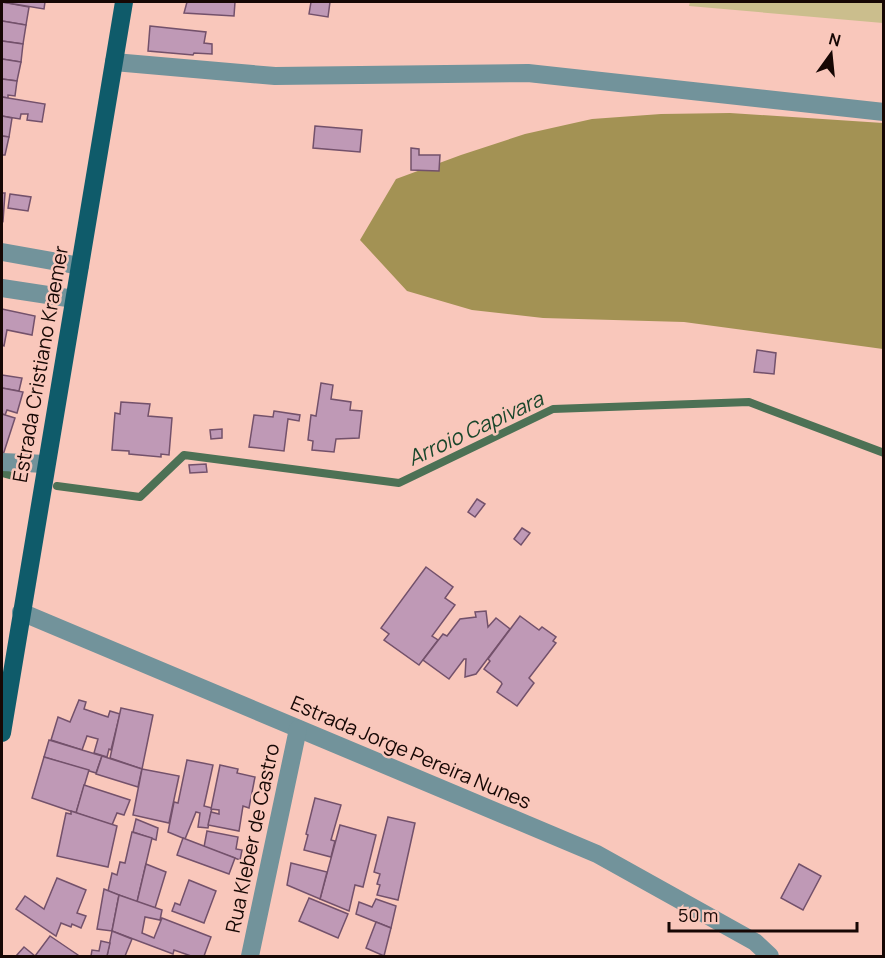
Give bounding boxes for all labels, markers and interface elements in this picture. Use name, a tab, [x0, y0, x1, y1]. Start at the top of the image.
north arrow	[801, 24, 861, 84]
text: N	[826, 27, 843, 52]
street label: Estrada Cristiano Kraemer	[6, 244, 74, 484]
water label: Arroio Capivara	[403, 384, 549, 472]
street label: Estrada Jorge Pereira Nunes	[287, 689, 535, 815]
street label: Rua Kleber de Castro	[219, 741, 285, 935]
scale bar	[669, 895, 856, 933]
text: 50 m	[678, 903, 718, 927]

